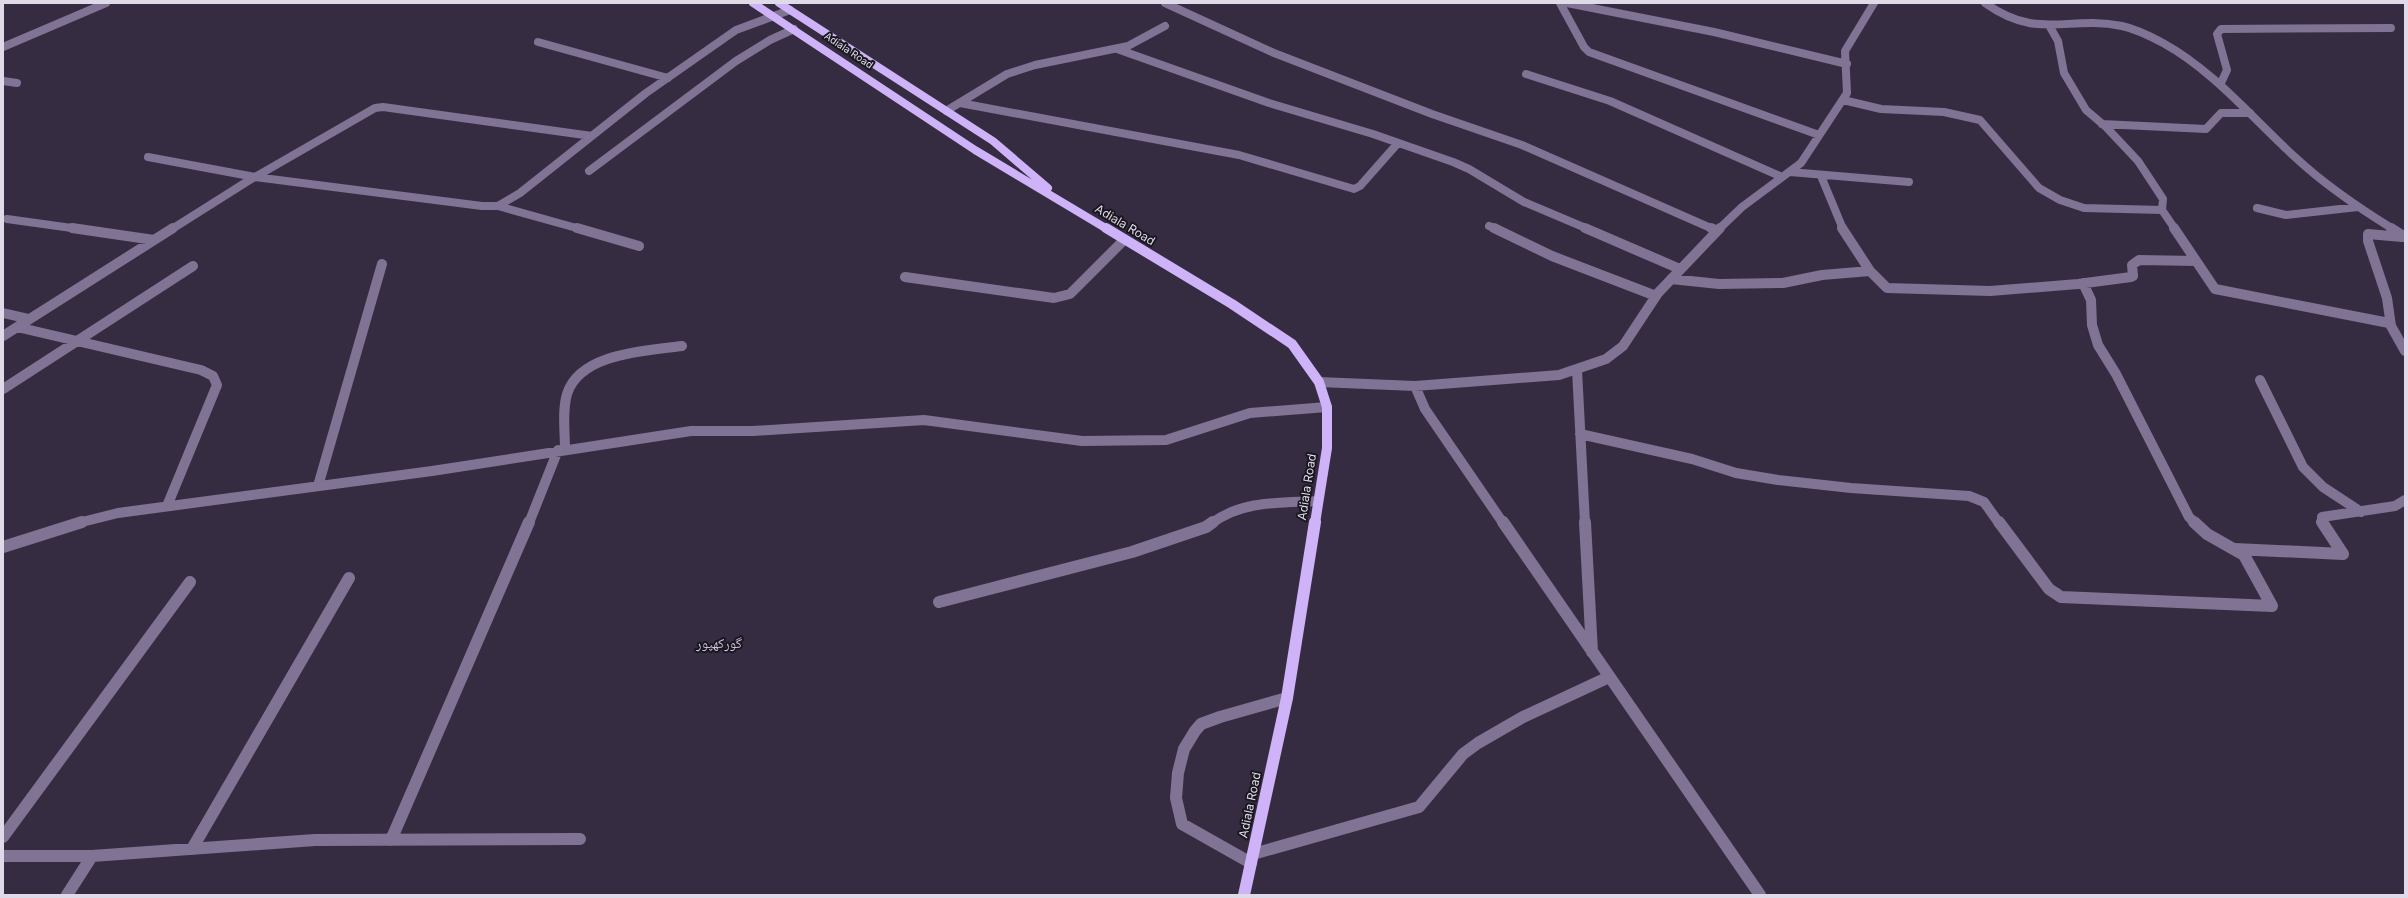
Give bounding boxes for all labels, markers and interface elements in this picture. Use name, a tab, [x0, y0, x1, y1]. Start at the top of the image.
street label: Adiala Road	[822, 29, 876, 71]
street label: Adiala Road	[1093, 201, 1158, 248]
street label: Adiala Road	[1294, 453, 1319, 521]
district label: گورکھپور	[695, 634, 742, 652]
street label: Adiala Road	[1235, 770, 1264, 839]

